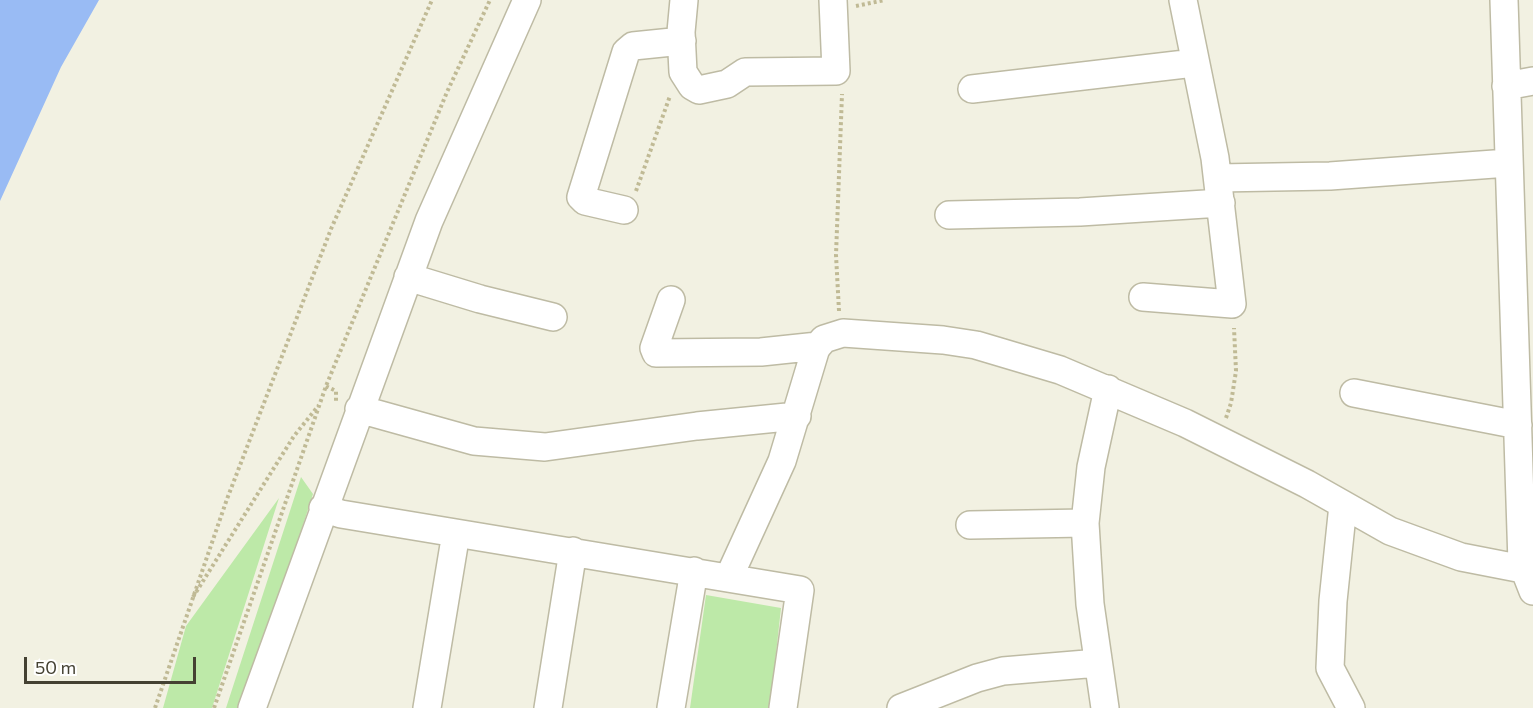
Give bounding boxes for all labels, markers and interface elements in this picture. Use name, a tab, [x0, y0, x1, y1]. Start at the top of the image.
scale bar	[27, 645, 200, 683]
text: 50 m	[35, 656, 76, 678]

